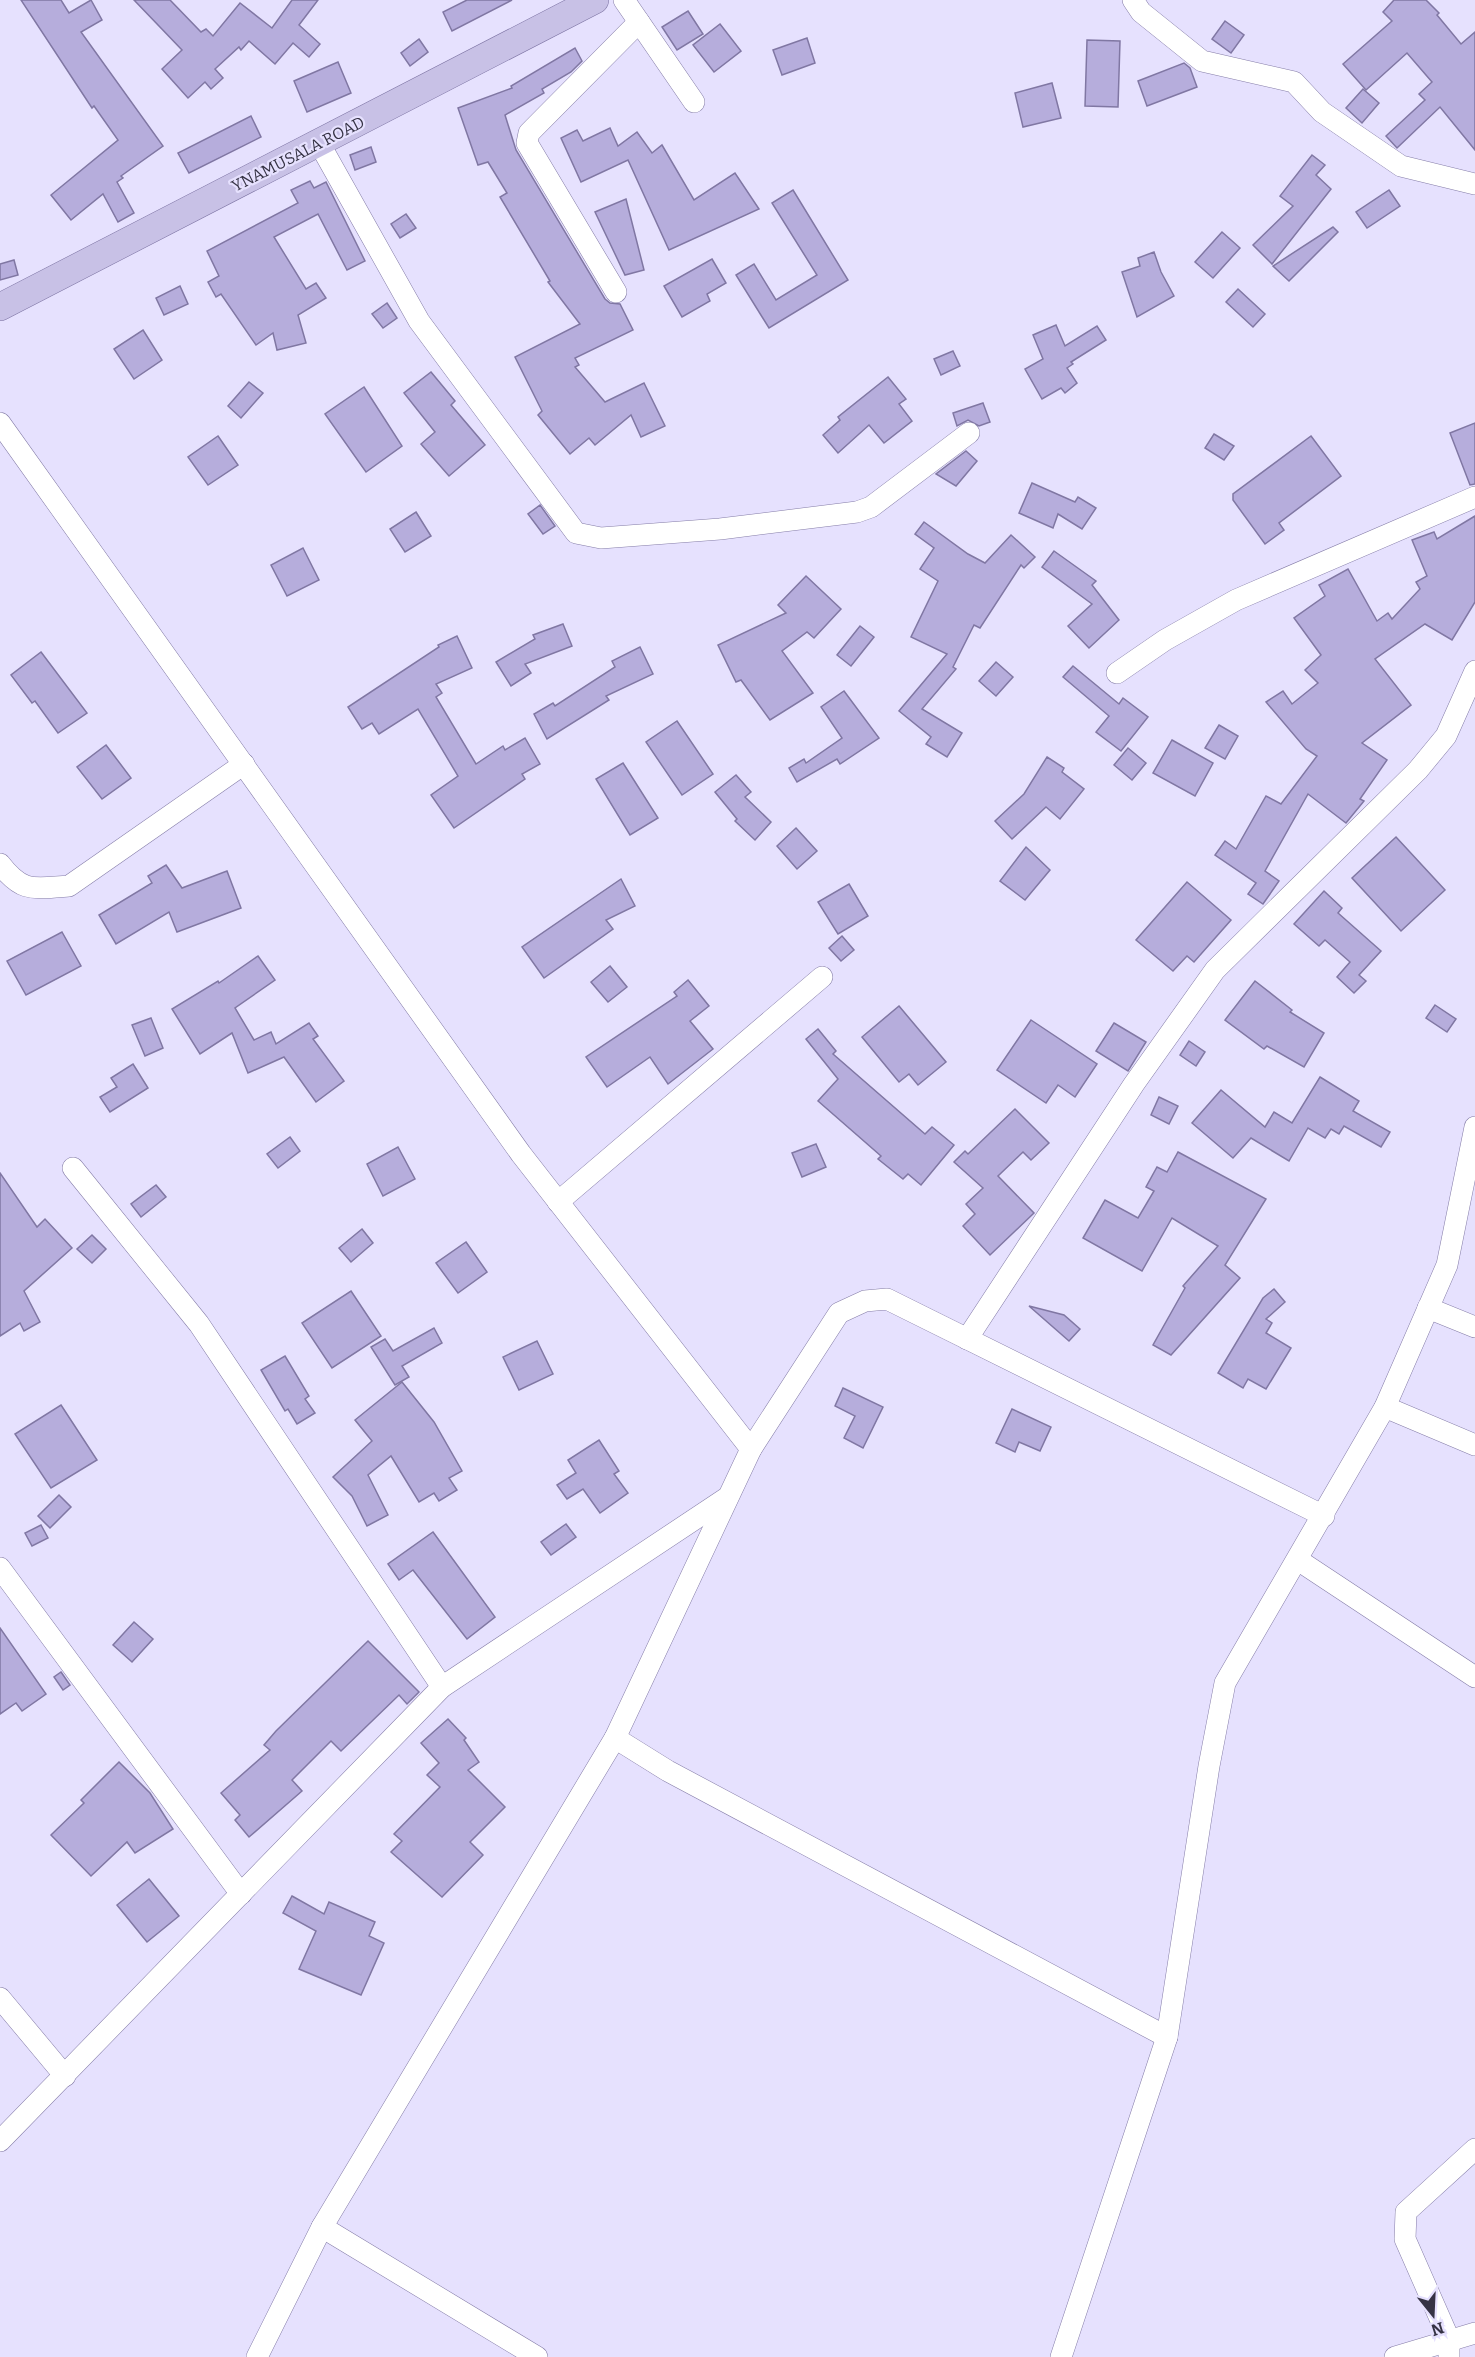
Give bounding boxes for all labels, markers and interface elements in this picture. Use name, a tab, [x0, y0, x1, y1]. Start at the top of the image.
street label: YNAMUSALA ROAD	[229, 112, 367, 196]
north arrow	[1403, 2285, 1463, 2345]
text: N	[1429, 2318, 1446, 2340]

